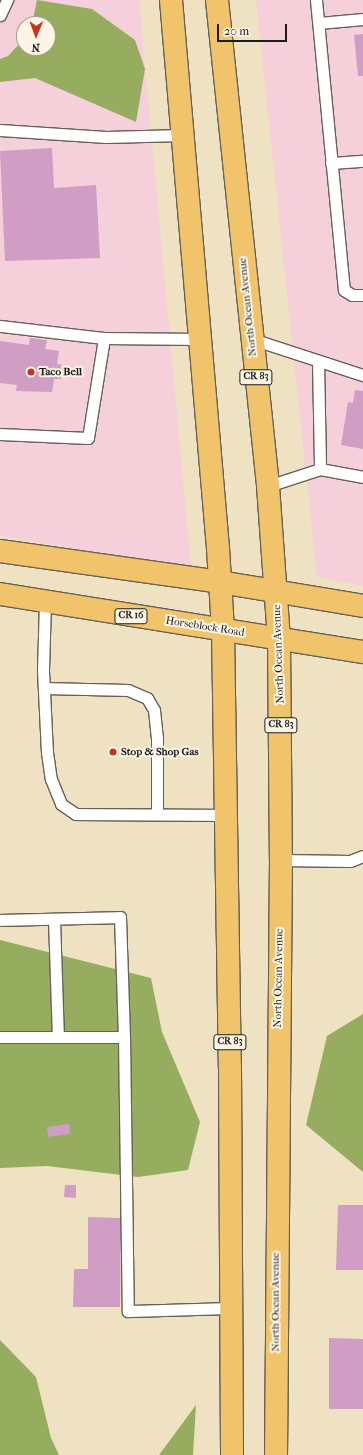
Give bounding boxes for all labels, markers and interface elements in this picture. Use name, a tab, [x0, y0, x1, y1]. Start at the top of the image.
north arrow	[16, 16, 56, 56]
scale bar	[219, 16, 289, 42]
text: 20 m	[224, 24, 249, 38]
text: N	[32, 41, 40, 54]
street label: North Ocean Avenue	[236, 257, 260, 357]
place label: Taco Bell	[39, 365, 82, 379]
marker: Taco Bell	[26, 367, 36, 377]
road number: CR 83	[239, 369, 273, 385]
street label: North Ocean Avenue	[271, 604, 287, 704]
road number: CR 16	[114, 608, 148, 624]
street label: Horseblock Road	[165, 614, 245, 640]
road number: CR 83	[264, 717, 298, 733]
place label: Stop & Shop Gas	[121, 745, 199, 759]
marker: Stop & Shop Gas	[108, 747, 118, 757]
street label: North Ocean Avenue	[272, 928, 286, 1028]
road number: CR 83	[213, 1034, 247, 1050]
street label: North Ocean Avenue	[269, 1252, 283, 1352]

